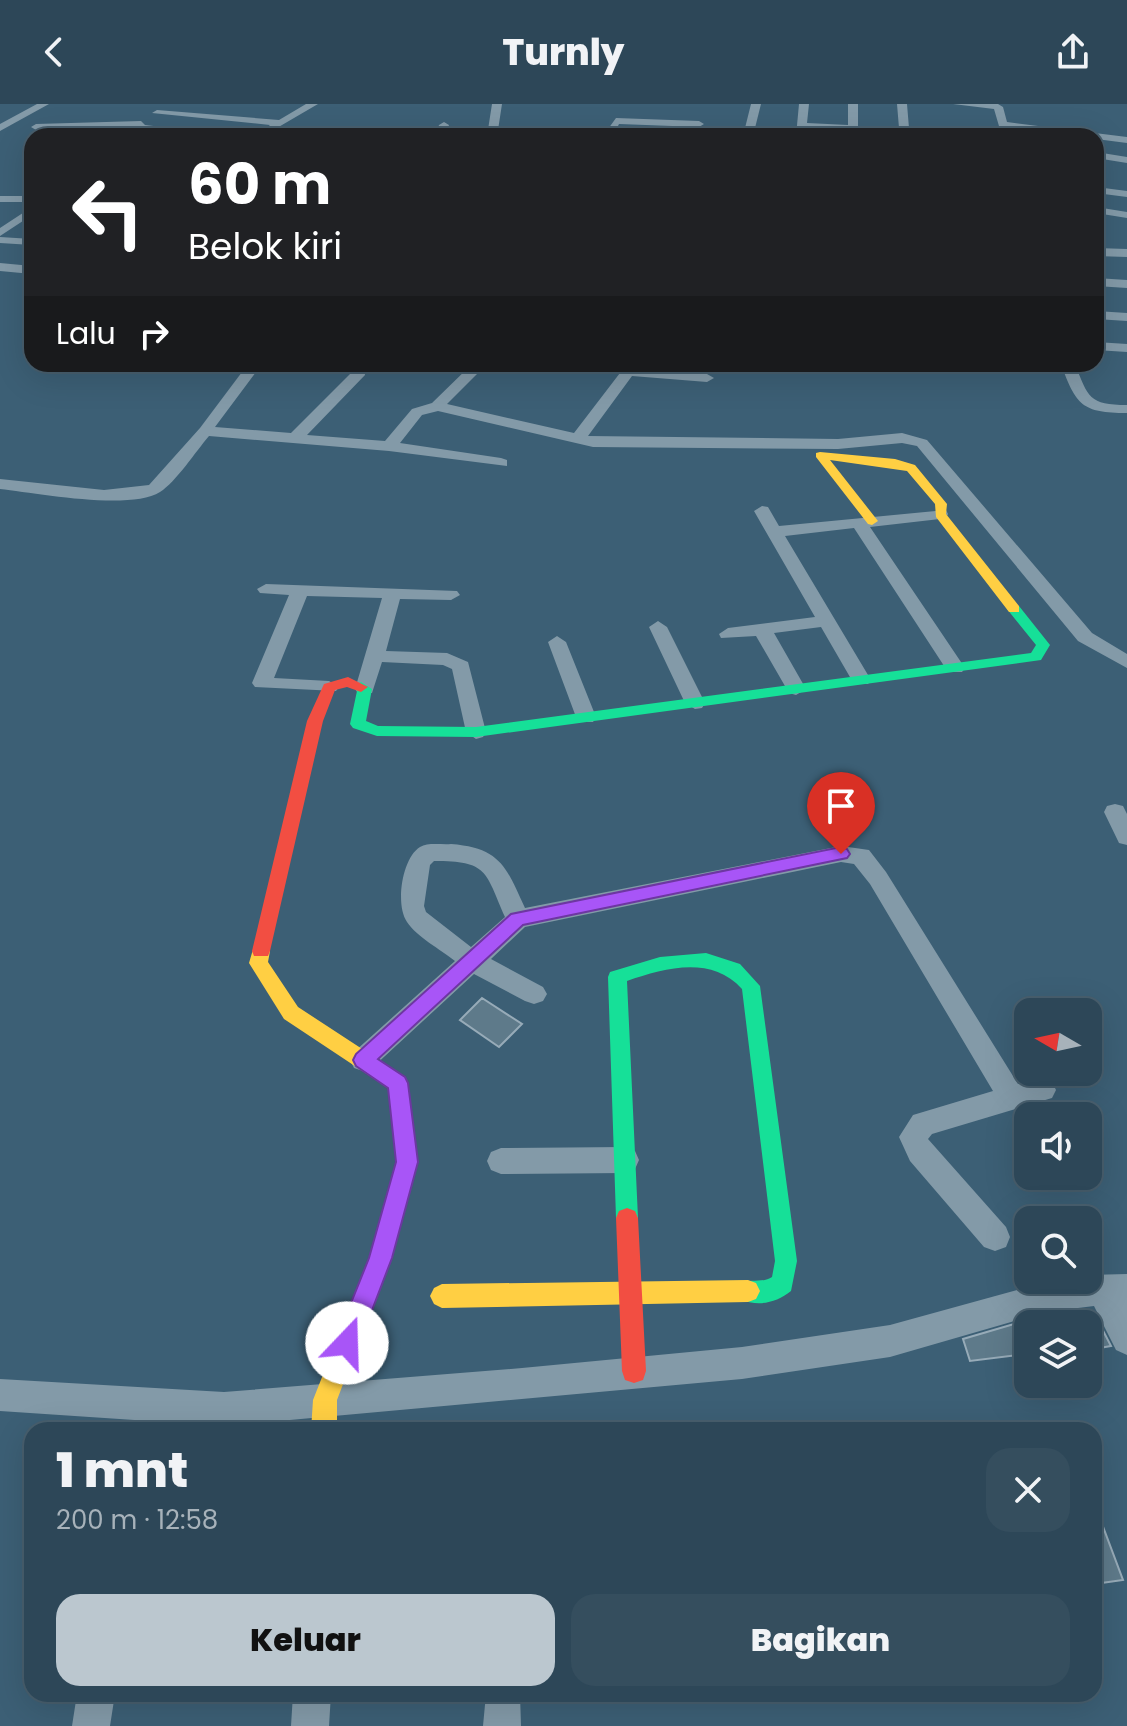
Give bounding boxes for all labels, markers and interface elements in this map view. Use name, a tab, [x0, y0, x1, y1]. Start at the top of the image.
text: Turnly	[503, 27, 624, 78]
icon: back	[32, 30, 76, 74]
icon: share	[1051, 30, 1095, 74]
text: 60 m	[188, 145, 331, 224]
icon: left	[56, 160, 160, 264]
text: Belok kiri	[188, 221, 342, 272]
text: Lalu	[56, 312, 116, 355]
icon: right	[132, 312, 176, 356]
pin	[807, 772, 875, 854]
icon: arrive	[819, 784, 863, 828]
north arrow	[1014, 998, 1102, 1086]
map controls	[1014, 998, 1102, 1398]
button: sound	[1014, 1102, 1102, 1190]
button: search	[1014, 1206, 1102, 1294]
position arrow	[305, 1301, 389, 1385]
button: layers	[1014, 1310, 1102, 1398]
text: 1 mnt	[56, 1437, 188, 1504]
button: close	[986, 1448, 1070, 1532]
text: 200 m · 12:58	[56, 1502, 218, 1538]
button: Keluar	[56, 1594, 555, 1686]
button: Bagikan	[571, 1594, 1070, 1686]

